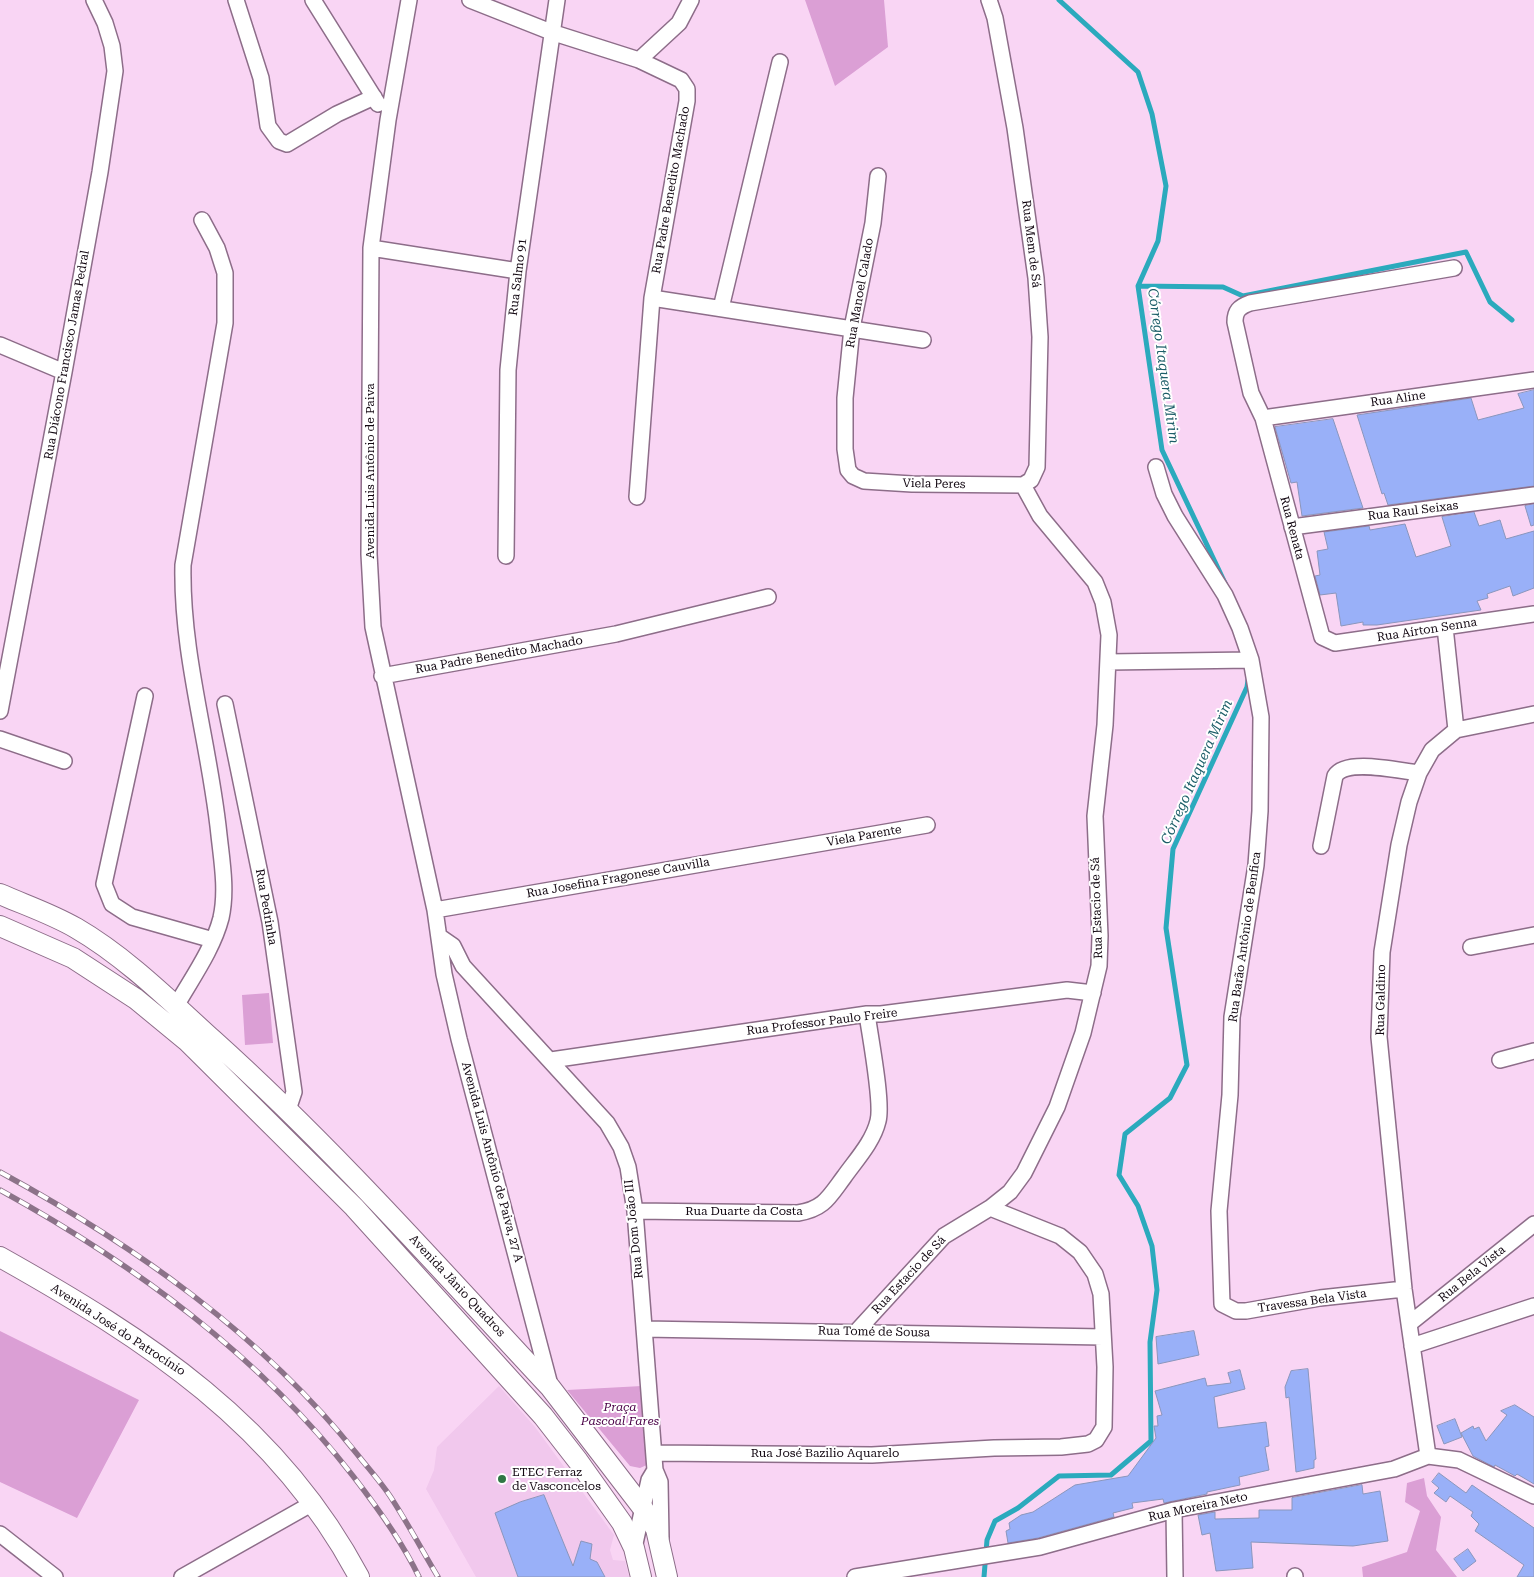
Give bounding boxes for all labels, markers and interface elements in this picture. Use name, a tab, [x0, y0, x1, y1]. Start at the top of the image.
street label: Rua Padre Benedito Machado	[649, 105, 693, 275]
street label: Rua Mem de Sá	[1018, 199, 1044, 289]
street label: Rua Manoel Calado	[843, 237, 877, 349]
street label: Rua Salmo 91	[506, 238, 530, 316]
street label: Rua Diácono Francisco Jamas Pedral	[41, 249, 93, 461]
water label: Córrego Itaquera Mirim	[1144, 287, 1182, 445]
street label: Avenida Luis Antônio de Paiva	[363, 383, 377, 559]
street label: Rua Aline	[1369, 388, 1427, 410]
street label: Viela Peres	[902, 476, 966, 492]
street label: Rua Renata	[1277, 495, 1307, 561]
street label: Rua Raul Seixas	[1367, 498, 1459, 524]
street label: Rua Aírton Senna	[1376, 615, 1478, 645]
street label: Rua Padre Benedito Machado	[414, 633, 584, 677]
water label: Córrego Itaquera Mirim	[1157, 697, 1237, 847]
street label: Viela Parente	[825, 822, 903, 850]
street label: Rua Barão Antônio de Benfica	[1226, 851, 1264, 1023]
street label: Rua Josefina Fragonese Cauvilla	[525, 855, 711, 901]
street label: Rua Estacio de Sá	[1088, 857, 1106, 959]
street label: Rua Pedrinha	[252, 868, 280, 946]
street label: Rua Galdino	[1373, 964, 1389, 1036]
street label: Rua Professor Paulo Freire	[746, 1006, 898, 1038]
street label: Avenida Luis Antônio de Paiva, 27 A	[458, 1060, 526, 1264]
street label: Rua Dom João III	[622, 1179, 646, 1279]
street label: Rua Duarte da Costa	[685, 1204, 803, 1218]
street label: Avenida Jânio Quadros	[406, 1232, 508, 1340]
street label: Rua Estacio de Sá	[869, 1233, 949, 1317]
street label: Rua Bela Vista	[1436, 1243, 1508, 1305]
street label: Avenida José do Patrocínio	[48, 1281, 188, 1379]
street label: Travessa Bela Vista	[1257, 1286, 1367, 1316]
street label: Rua Tomé de Sousa	[818, 1324, 930, 1340]
park label: Praça Pascoal Fares	[581, 1400, 659, 1428]
street label: Rua José Bazilio Aquarelo	[751, 1446, 899, 1460]
place label: ETEC Ferraz de Vasconcelos	[512, 1465, 601, 1493]
marker: ETEC Ferraz de Vasconcelos	[496, 1473, 508, 1485]
street label: Rua Moreira Neto	[1147, 1489, 1249, 1525]

